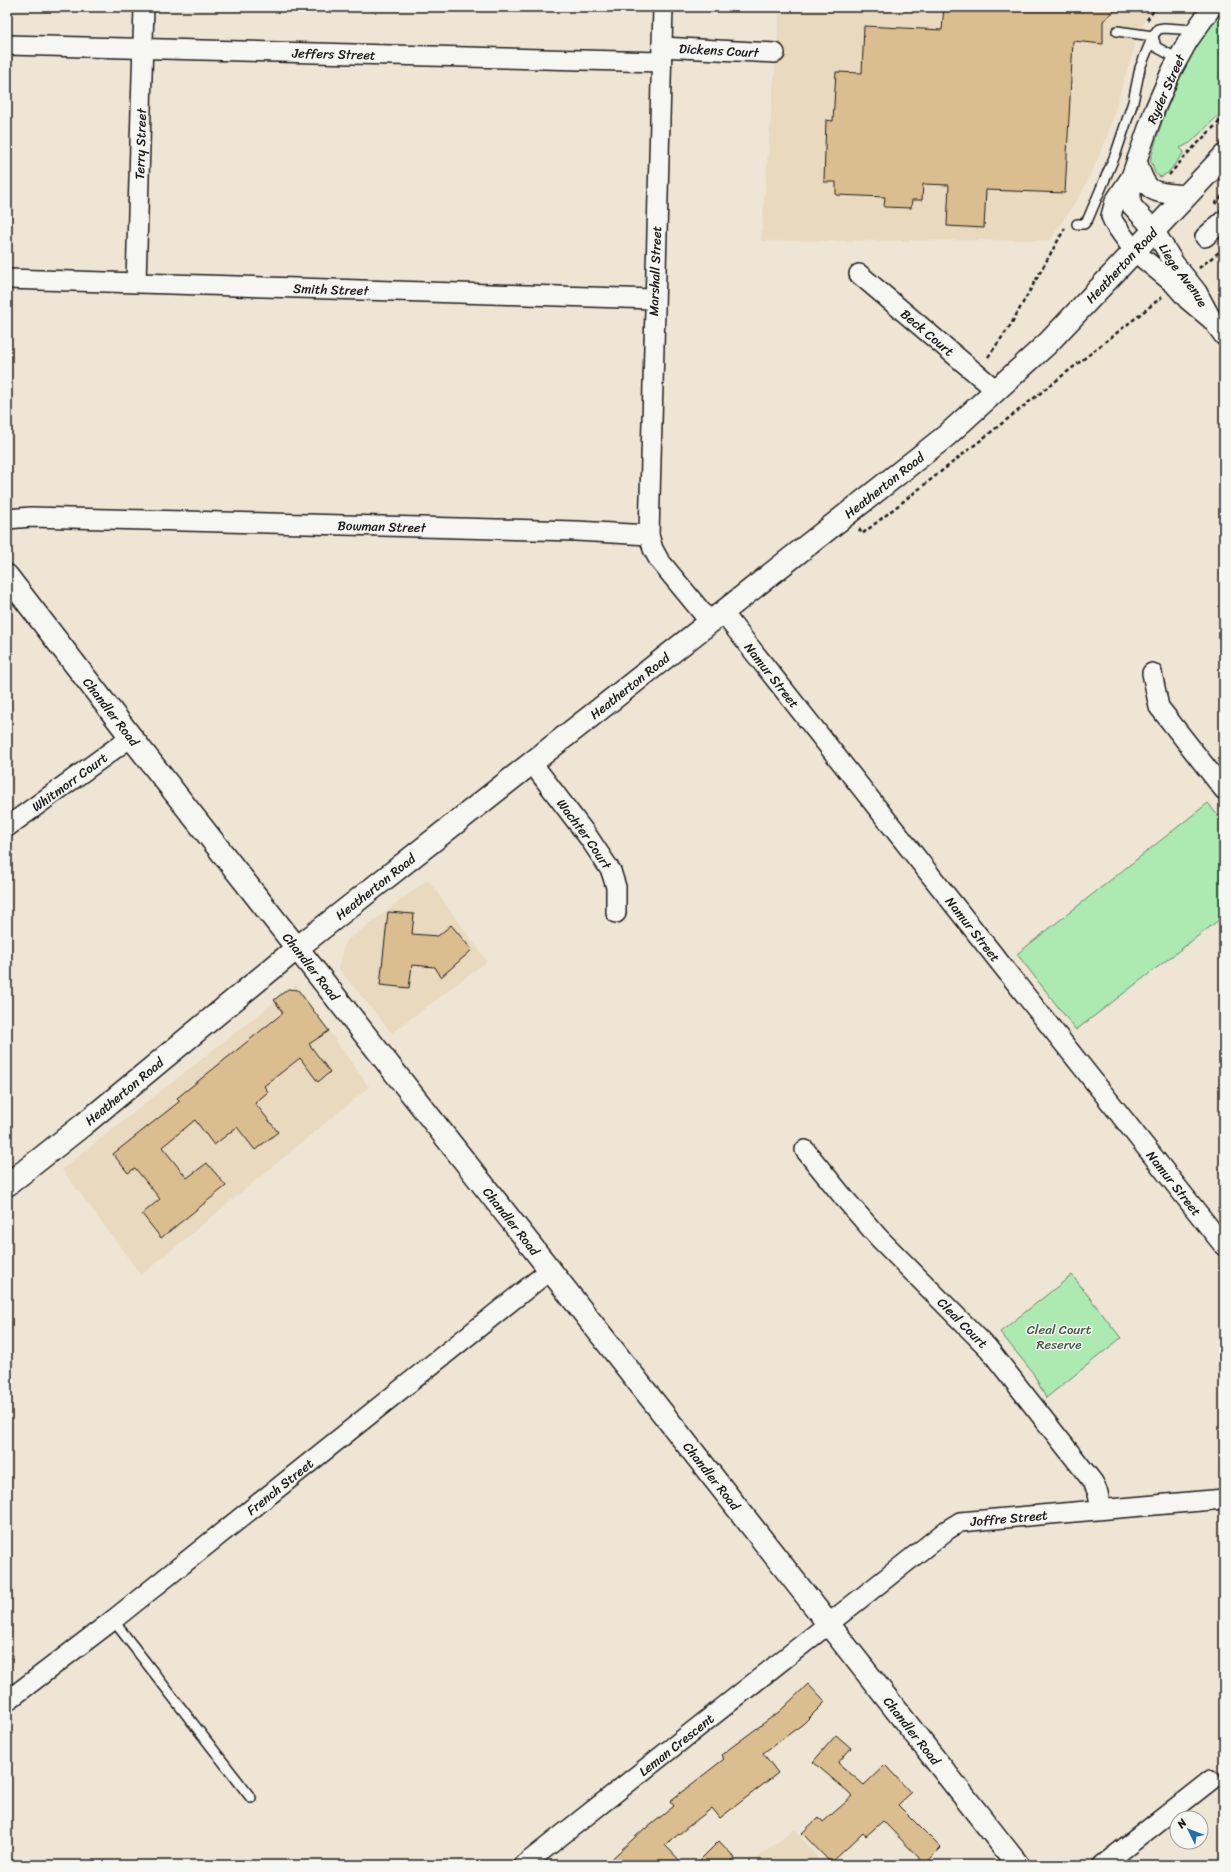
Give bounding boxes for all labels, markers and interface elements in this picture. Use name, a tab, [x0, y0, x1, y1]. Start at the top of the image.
street label: Dickens Court	[678, 36, 760, 64]
street label: Jeffers Street	[291, 41, 376, 66]
street label: Ryder Street	[1140, 50, 1192, 128]
street label: Terry Street	[127, 107, 153, 180]
street label: Heatherton Road	[1080, 221, 1164, 309]
street label: Marshall Street	[642, 225, 668, 317]
street label: Liege Avenue	[1153, 239, 1214, 311]
street label: Smith Street	[293, 276, 370, 302]
street label: Beck Court	[896, 303, 960, 362]
street label: Heatherton Road	[839, 445, 930, 524]
street label: Bowman Street	[337, 513, 427, 539]
street label: Namur Street	[739, 637, 806, 713]
street label: Heatherton Road	[584, 646, 676, 725]
street label: Chandler Road	[77, 672, 146, 752]
street label: Whitmorr Court	[26, 746, 112, 817]
street label: Wachter Court	[551, 793, 618, 874]
street label: Heatherton Road	[330, 847, 421, 926]
street label: Namur Street	[940, 891, 1007, 967]
street label: Chandler Road	[277, 927, 347, 1007]
street label: Heatherton Road	[79, 1051, 170, 1131]
street label: Namur Street	[1141, 1145, 1208, 1221]
street label: Chandler Road	[477, 1182, 547, 1261]
street label: Cleal Court	[932, 1291, 994, 1354]
park label: Cleal Court Reserve	[1027, 1318, 1092, 1356]
street label: Chandler Road	[677, 1436, 747, 1516]
street label: French Street	[241, 1452, 319, 1521]
street label: Joffre Street	[968, 1503, 1049, 1533]
street label: Chandler Road	[878, 1691, 947, 1771]
street label: Leman Crescent	[633, 1707, 719, 1782]
north arrow	[1169, 1810, 1209, 1850]
text: N	[1172, 1814, 1192, 1834]

